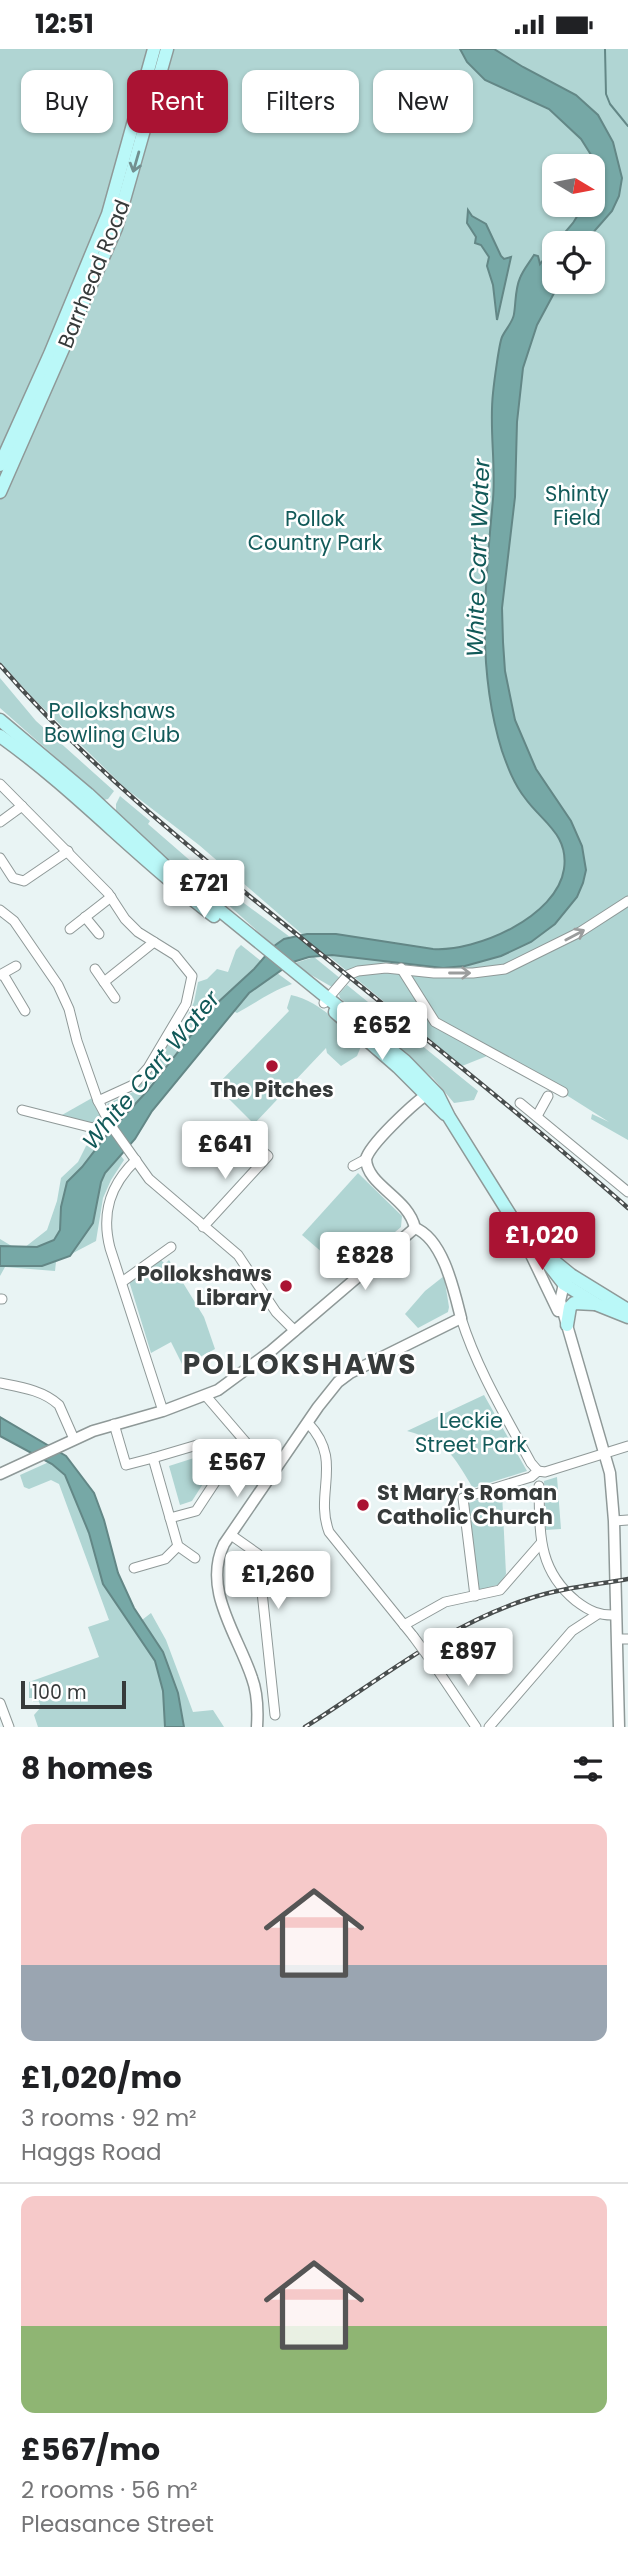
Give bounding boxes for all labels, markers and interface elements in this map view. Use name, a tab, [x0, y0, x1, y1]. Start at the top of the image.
text: 12:51	[35, 6, 94, 42]
chip: Buy	[21, 70, 113, 133]
chip: Rent	[127, 70, 228, 133]
chip: Filters	[242, 70, 359, 133]
chip: New	[373, 70, 473, 133]
one-way arrow	[129, 150, 142, 173]
north arrow	[542, 154, 606, 217]
map controls	[542, 154, 605, 294]
street label: Barrhead Road	[51, 195, 137, 352]
button: locate	[542, 231, 605, 294]
water label: White Cart Water	[459, 457, 498, 658]
park label: Shinty Field	[545, 479, 609, 532]
park label: Pollok Country Park	[248, 504, 382, 557]
park label: Pollokshaws Bowling Club	[44, 696, 180, 749]
pin: £721	[163, 861, 245, 920]
text: £721	[179, 867, 229, 899]
one-way arrow	[564, 927, 585, 941]
one-way arrow	[449, 966, 472, 980]
water label: White Cart Water	[75, 983, 228, 1156]
pin: £652	[341, 1003, 423, 1062]
text: £652	[353, 1009, 411, 1041]
marker: The Pitches	[264, 1058, 280, 1074]
place label: The Pitches	[210, 1075, 334, 1104]
pin: £641	[184, 1121, 266, 1181]
text: £641	[198, 1128, 252, 1160]
pin: £1,020	[485, 1213, 599, 1272]
text: £1,020	[505, 1219, 579, 1251]
pin: £828	[324, 1233, 406, 1292]
text: £828	[336, 1239, 394, 1271]
place label: Pollokshaws Library	[137, 1259, 273, 1312]
marker: Pollokshaws Library	[278, 1278, 294, 1294]
district label: POLLOKSHAWS	[183, 1345, 417, 1384]
park label: Leckie Street Park	[415, 1406, 527, 1459]
pin: £567	[196, 1439, 278, 1499]
text: £567	[208, 1446, 266, 1478]
place label: St Mary's Roman Catholic Church	[377, 1478, 557, 1531]
marker: St Mary's Roman Catholic Church	[355, 1497, 371, 1513]
pin: £1,260	[221, 1551, 335, 1611]
text: £1,260	[241, 1558, 315, 1590]
pin: £897	[427, 1629, 509, 1688]
text: £897	[440, 1635, 496, 1667]
scale bar	[21, 1678, 126, 1710]
text: 100 m	[32, 1679, 87, 1706]
text: 8 homes	[21, 1747, 153, 1790]
icon: filters	[569, 1750, 607, 1788]
icon: home	[251, 1870, 377, 1996]
text: £1,020/mo	[21, 2056, 182, 2099]
text: 3 rooms · 92 m²	[21, 2102, 197, 2134]
text: Haggs Road	[21, 2136, 162, 2168]
icon: home	[251, 2242, 377, 2368]
text: £567/mo	[21, 2428, 160, 2471]
text: 2 rooms · 56 m²	[21, 2474, 198, 2506]
text: Pleasance Street	[21, 2508, 214, 2540]

